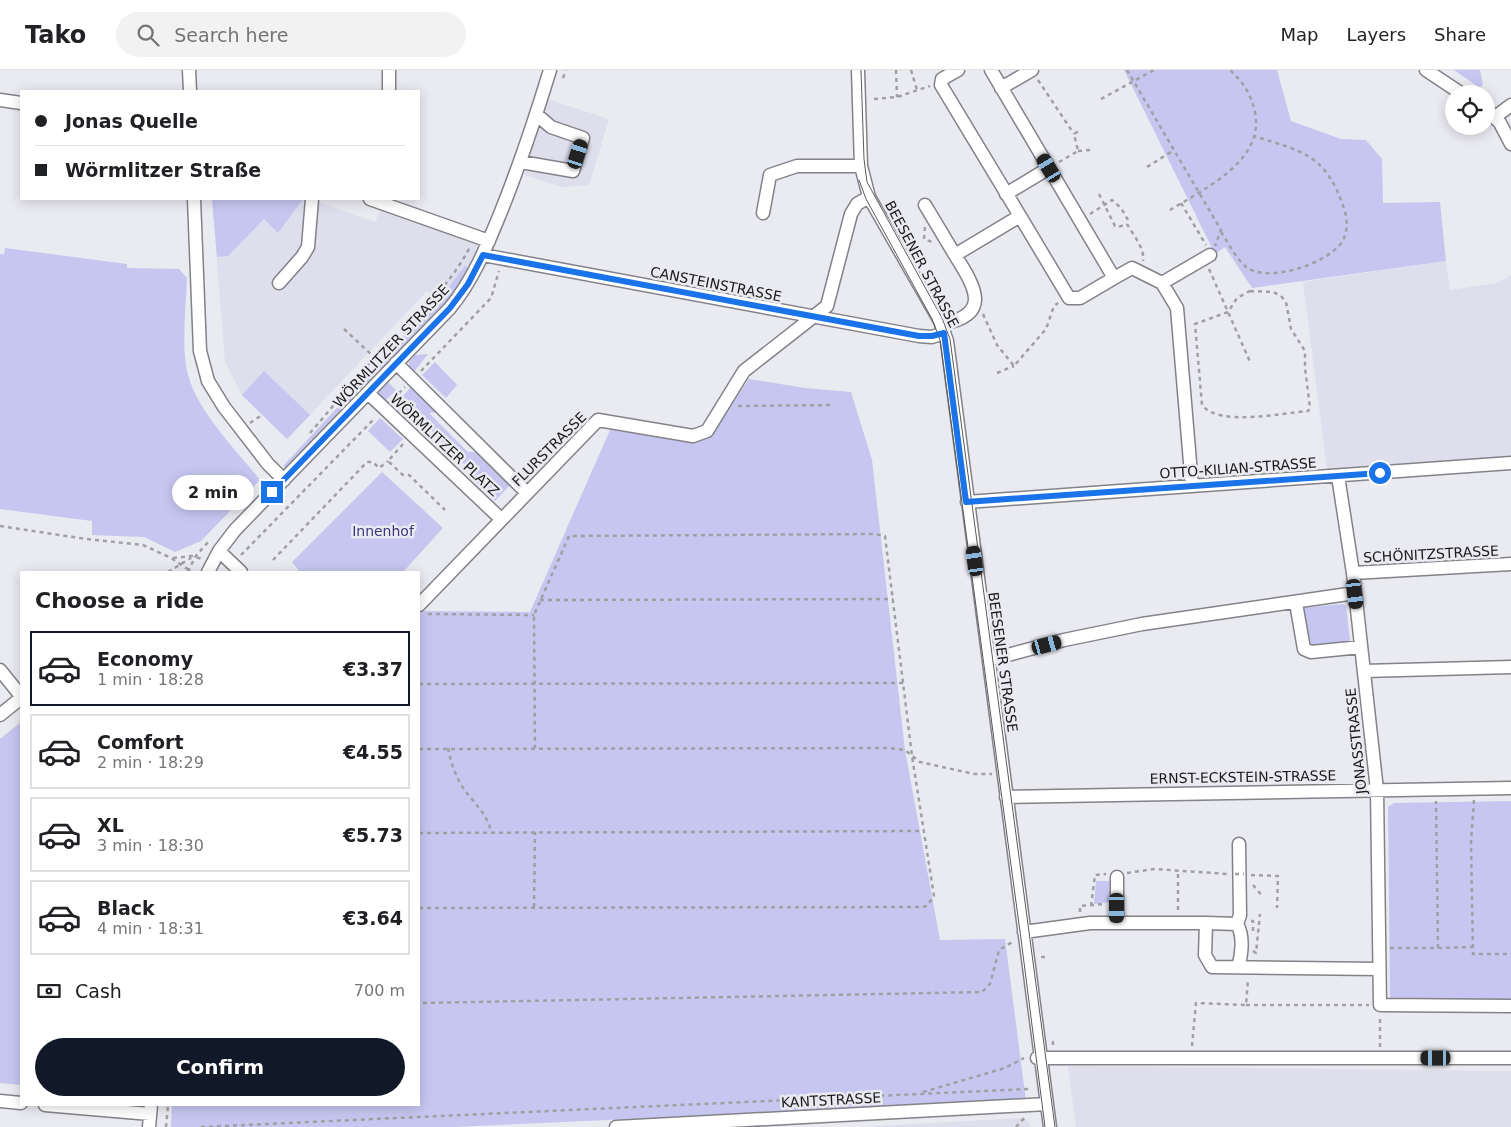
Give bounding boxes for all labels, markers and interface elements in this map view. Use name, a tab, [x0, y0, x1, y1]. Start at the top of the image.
search box	[116, 12, 466, 57]
text: Tako	[25, 21, 86, 49]
icon: search	[134, 21, 162, 49]
text: Search here	[174, 24, 288, 46]
text: Map	[1280, 24, 1318, 45]
text: Layers	[1346, 24, 1406, 45]
text: Share	[1434, 24, 1486, 45]
map controls	[1445, 85, 1495, 135]
button: locate	[1445, 85, 1495, 135]
text: Jonas Quelle	[65, 110, 198, 132]
car	[566, 137, 589, 171]
car	[1034, 151, 1063, 185]
text: Wörmlitzer Straße	[65, 159, 261, 181]
street label: BEESENER STRASSE	[882, 198, 962, 330]
street label: CANSTEINSTRASSE	[649, 263, 783, 305]
street label: WÖRMLITZER STRASSE	[329, 280, 452, 411]
street label: WÖRMLITZER PLATZ	[387, 390, 503, 500]
street label: FLURSTRASSE	[509, 409, 589, 489]
street label: OTTO-KILIAN-STRASSE	[1159, 455, 1317, 481]
route start	[1369, 462, 1391, 484]
callout: 2 min	[172, 474, 254, 510]
route end	[261, 481, 283, 503]
text: 2 min	[188, 483, 238, 502]
park label: Innenhof	[352, 523, 415, 539]
street label: SCHÖNITZSTRASSE	[1363, 541, 1499, 566]
car	[965, 545, 984, 577]
car	[1345, 578, 1364, 610]
text: Choose a ride	[35, 588, 204, 613]
street label: BEESENER STRASSE	[985, 591, 1021, 733]
car	[1030, 634, 1063, 656]
icon: car	[37, 646, 82, 691]
text: Economy	[97, 648, 193, 670]
text: €3.37	[343, 658, 403, 680]
text: 1 min · 18:28	[97, 670, 204, 689]
street label: JONASSTRASSE	[1342, 687, 1370, 796]
icon: car	[37, 729, 82, 774]
text: Comfort	[97, 731, 184, 753]
text: €4.55	[343, 741, 403, 763]
text: 2 min · 18:29	[97, 753, 204, 772]
street label: ERNST-ECKSTEIN-STRASSE	[1149, 767, 1337, 787]
icon: car	[37, 812, 82, 857]
text: XL	[97, 814, 124, 836]
text: €5.73	[343, 824, 403, 846]
text: 3 min · 18:30	[97, 836, 204, 855]
car	[1109, 893, 1124, 923]
icon: car	[37, 895, 82, 940]
text: Black	[97, 897, 155, 919]
text: €3.64	[343, 907, 403, 929]
text: 4 min · 18:31	[97, 919, 204, 938]
icon: cash	[35, 977, 63, 1005]
text: Cash	[75, 980, 122, 1002]
text: 700 m	[354, 981, 405, 1000]
button: Confirm	[35, 1038, 405, 1096]
car	[1421, 1051, 1451, 1066]
street label: KANTSTRASSE	[780, 1089, 882, 1111]

